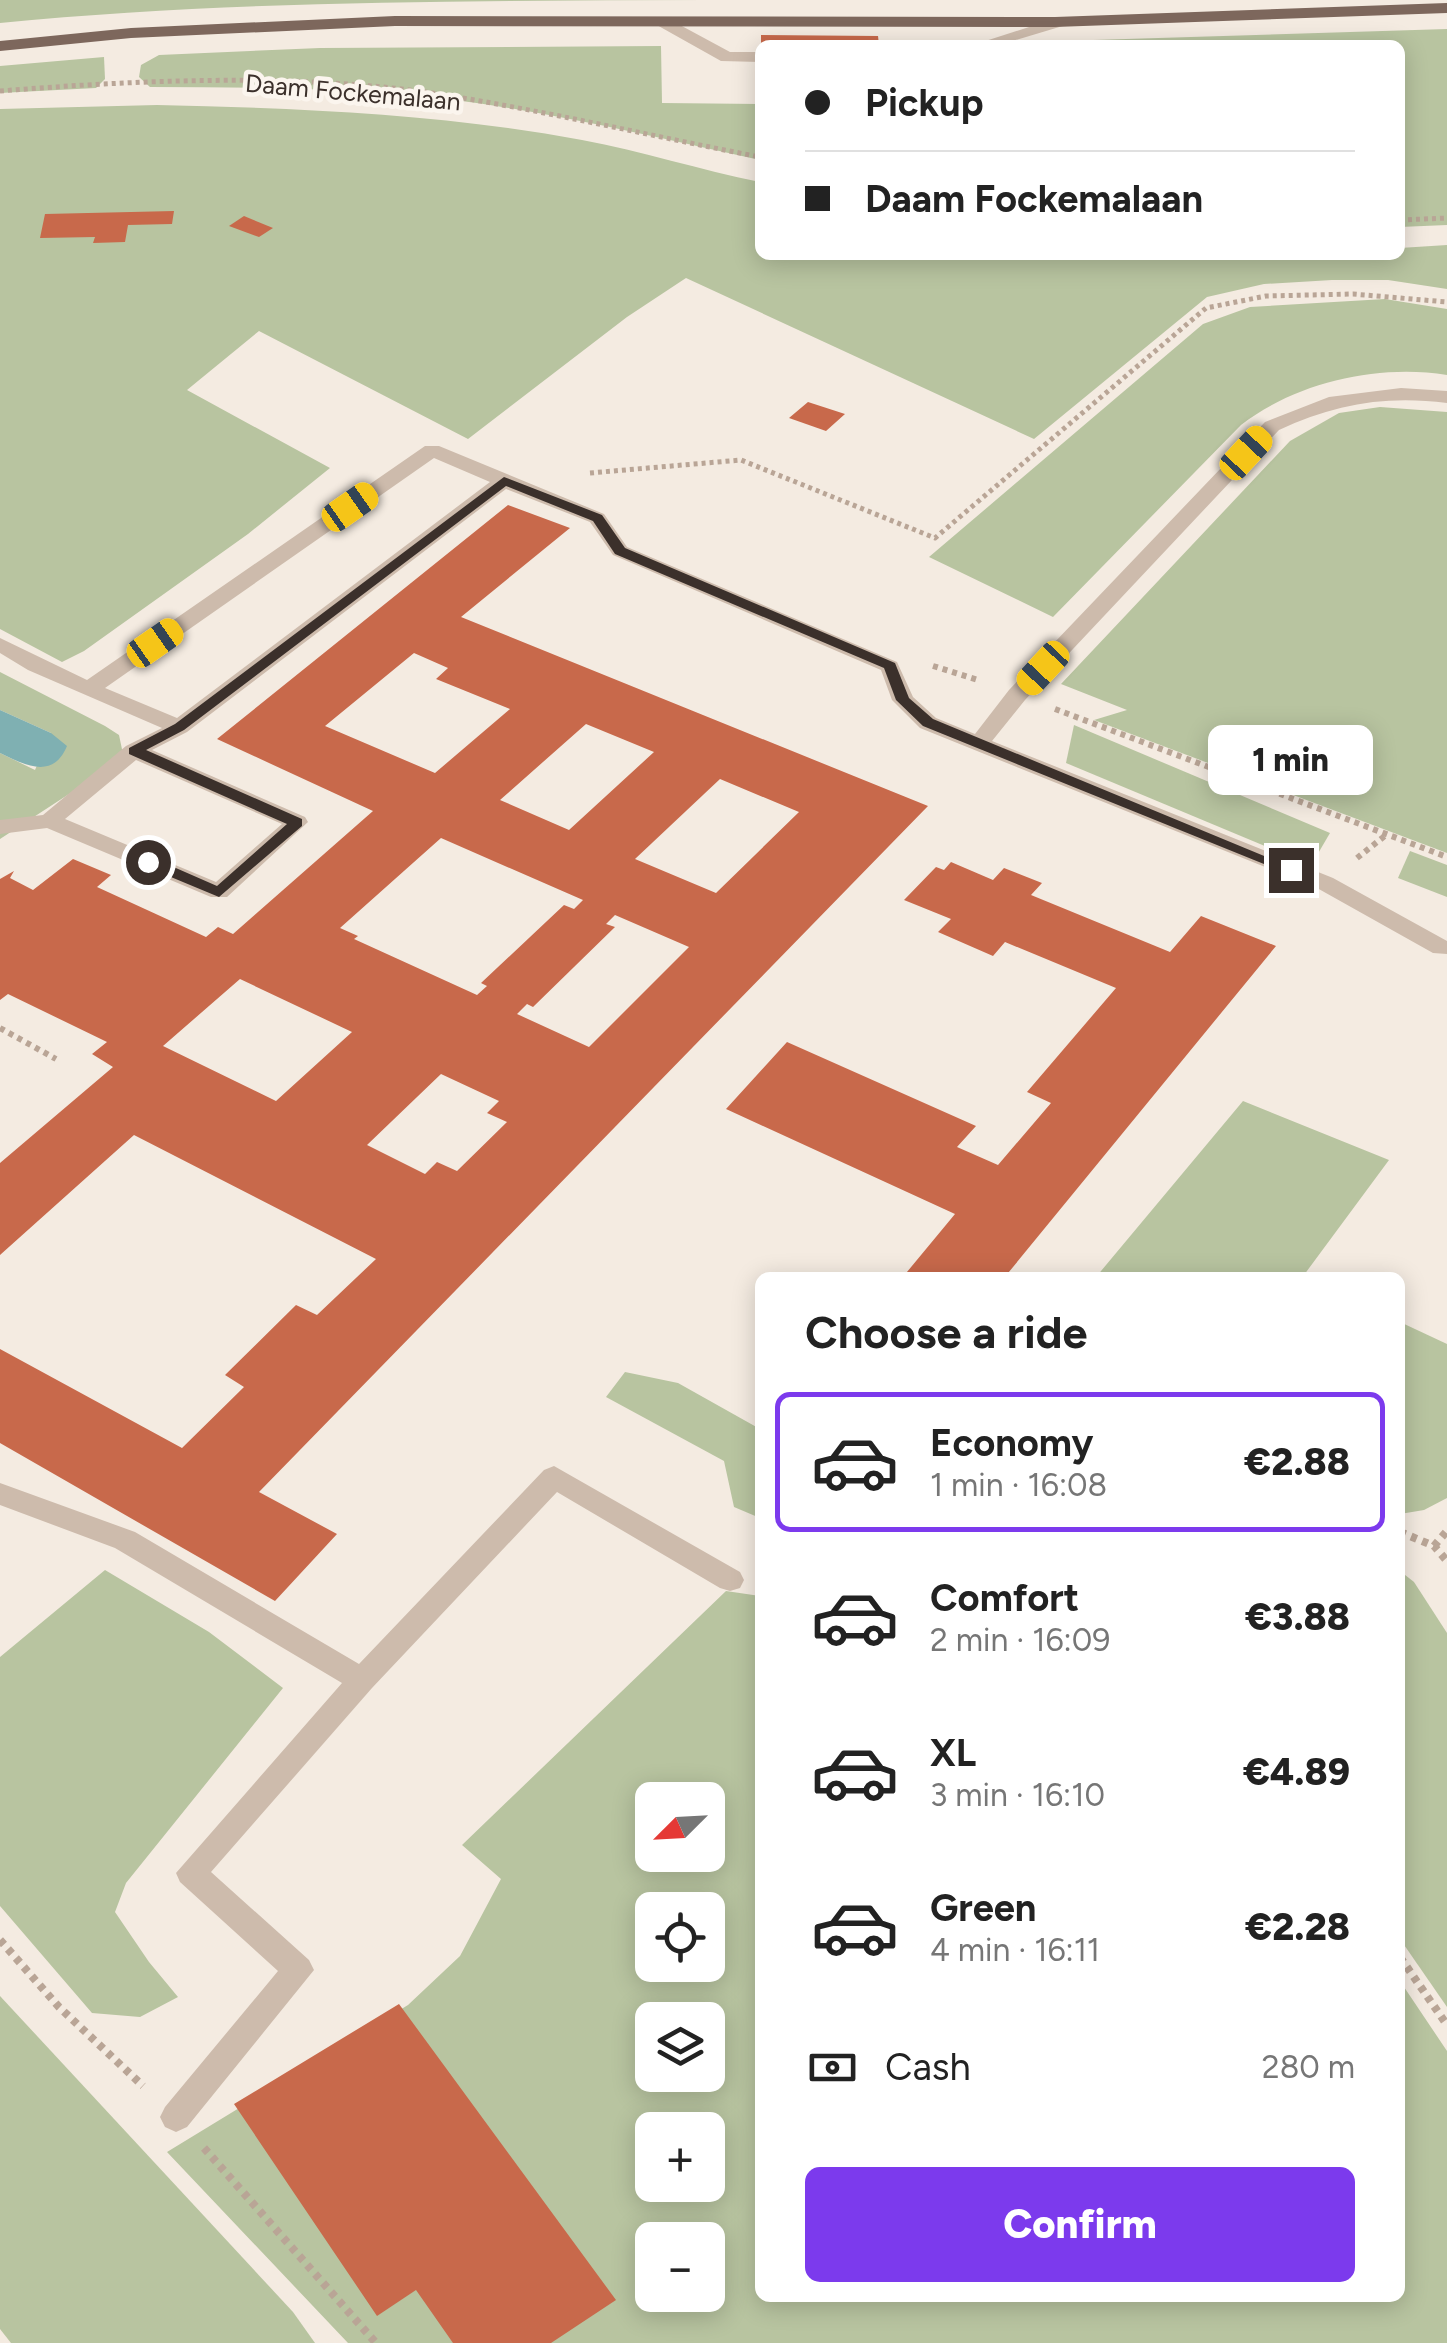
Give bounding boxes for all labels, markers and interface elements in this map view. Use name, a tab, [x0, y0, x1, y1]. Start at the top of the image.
street label: Daam Fockemalaan	[244, 68, 462, 116]
text: Pickup	[865, 80, 983, 126]
text: Daam Fockemalaan	[865, 176, 1203, 222]
car	[1215, 421, 1277, 485]
car	[317, 478, 383, 536]
car	[122, 614, 188, 672]
car	[1012, 636, 1074, 700]
callout: 1 min	[1208, 725, 1374, 795]
text: 1 min	[1252, 741, 1329, 779]
route start	[126, 840, 171, 885]
route end	[1269, 848, 1314, 893]
text: Choose a ride	[805, 1305, 1087, 1359]
icon: car	[810, 1417, 900, 1507]
text: Economy	[930, 1420, 1093, 1466]
text: €2.88	[1244, 1439, 1350, 1485]
text: 1 min · 16:08	[930, 1466, 1107, 1504]
icon: car	[810, 1572, 900, 1662]
text: Comfort	[930, 1575, 1079, 1621]
text: €3.88	[1245, 1594, 1350, 1640]
text: 2 min · 16:09	[930, 1621, 1110, 1659]
icon: car	[810, 1727, 900, 1817]
text: XL	[930, 1730, 976, 1776]
text: €4.89	[1243, 1749, 1350, 1795]
text: 3 min · 16:10	[930, 1776, 1105, 1814]
north arrow	[635, 1782, 725, 1872]
map controls	[635, 1782, 725, 2312]
icon: car	[810, 1882, 900, 1972]
text: Green	[930, 1885, 1036, 1931]
button: locate	[635, 1892, 725, 1982]
text: €2.28	[1245, 1904, 1350, 1950]
text: 4 min · 16:11	[930, 1931, 1100, 1969]
button: layers	[635, 2002, 725, 2092]
icon: cash	[805, 2040, 860, 2095]
text: Cash	[885, 2044, 971, 2090]
text: 280 m	[1262, 2048, 1355, 2086]
button: +	[635, 2112, 725, 2202]
button: Confirm	[805, 2167, 1355, 2282]
button: −	[635, 2222, 725, 2312]

